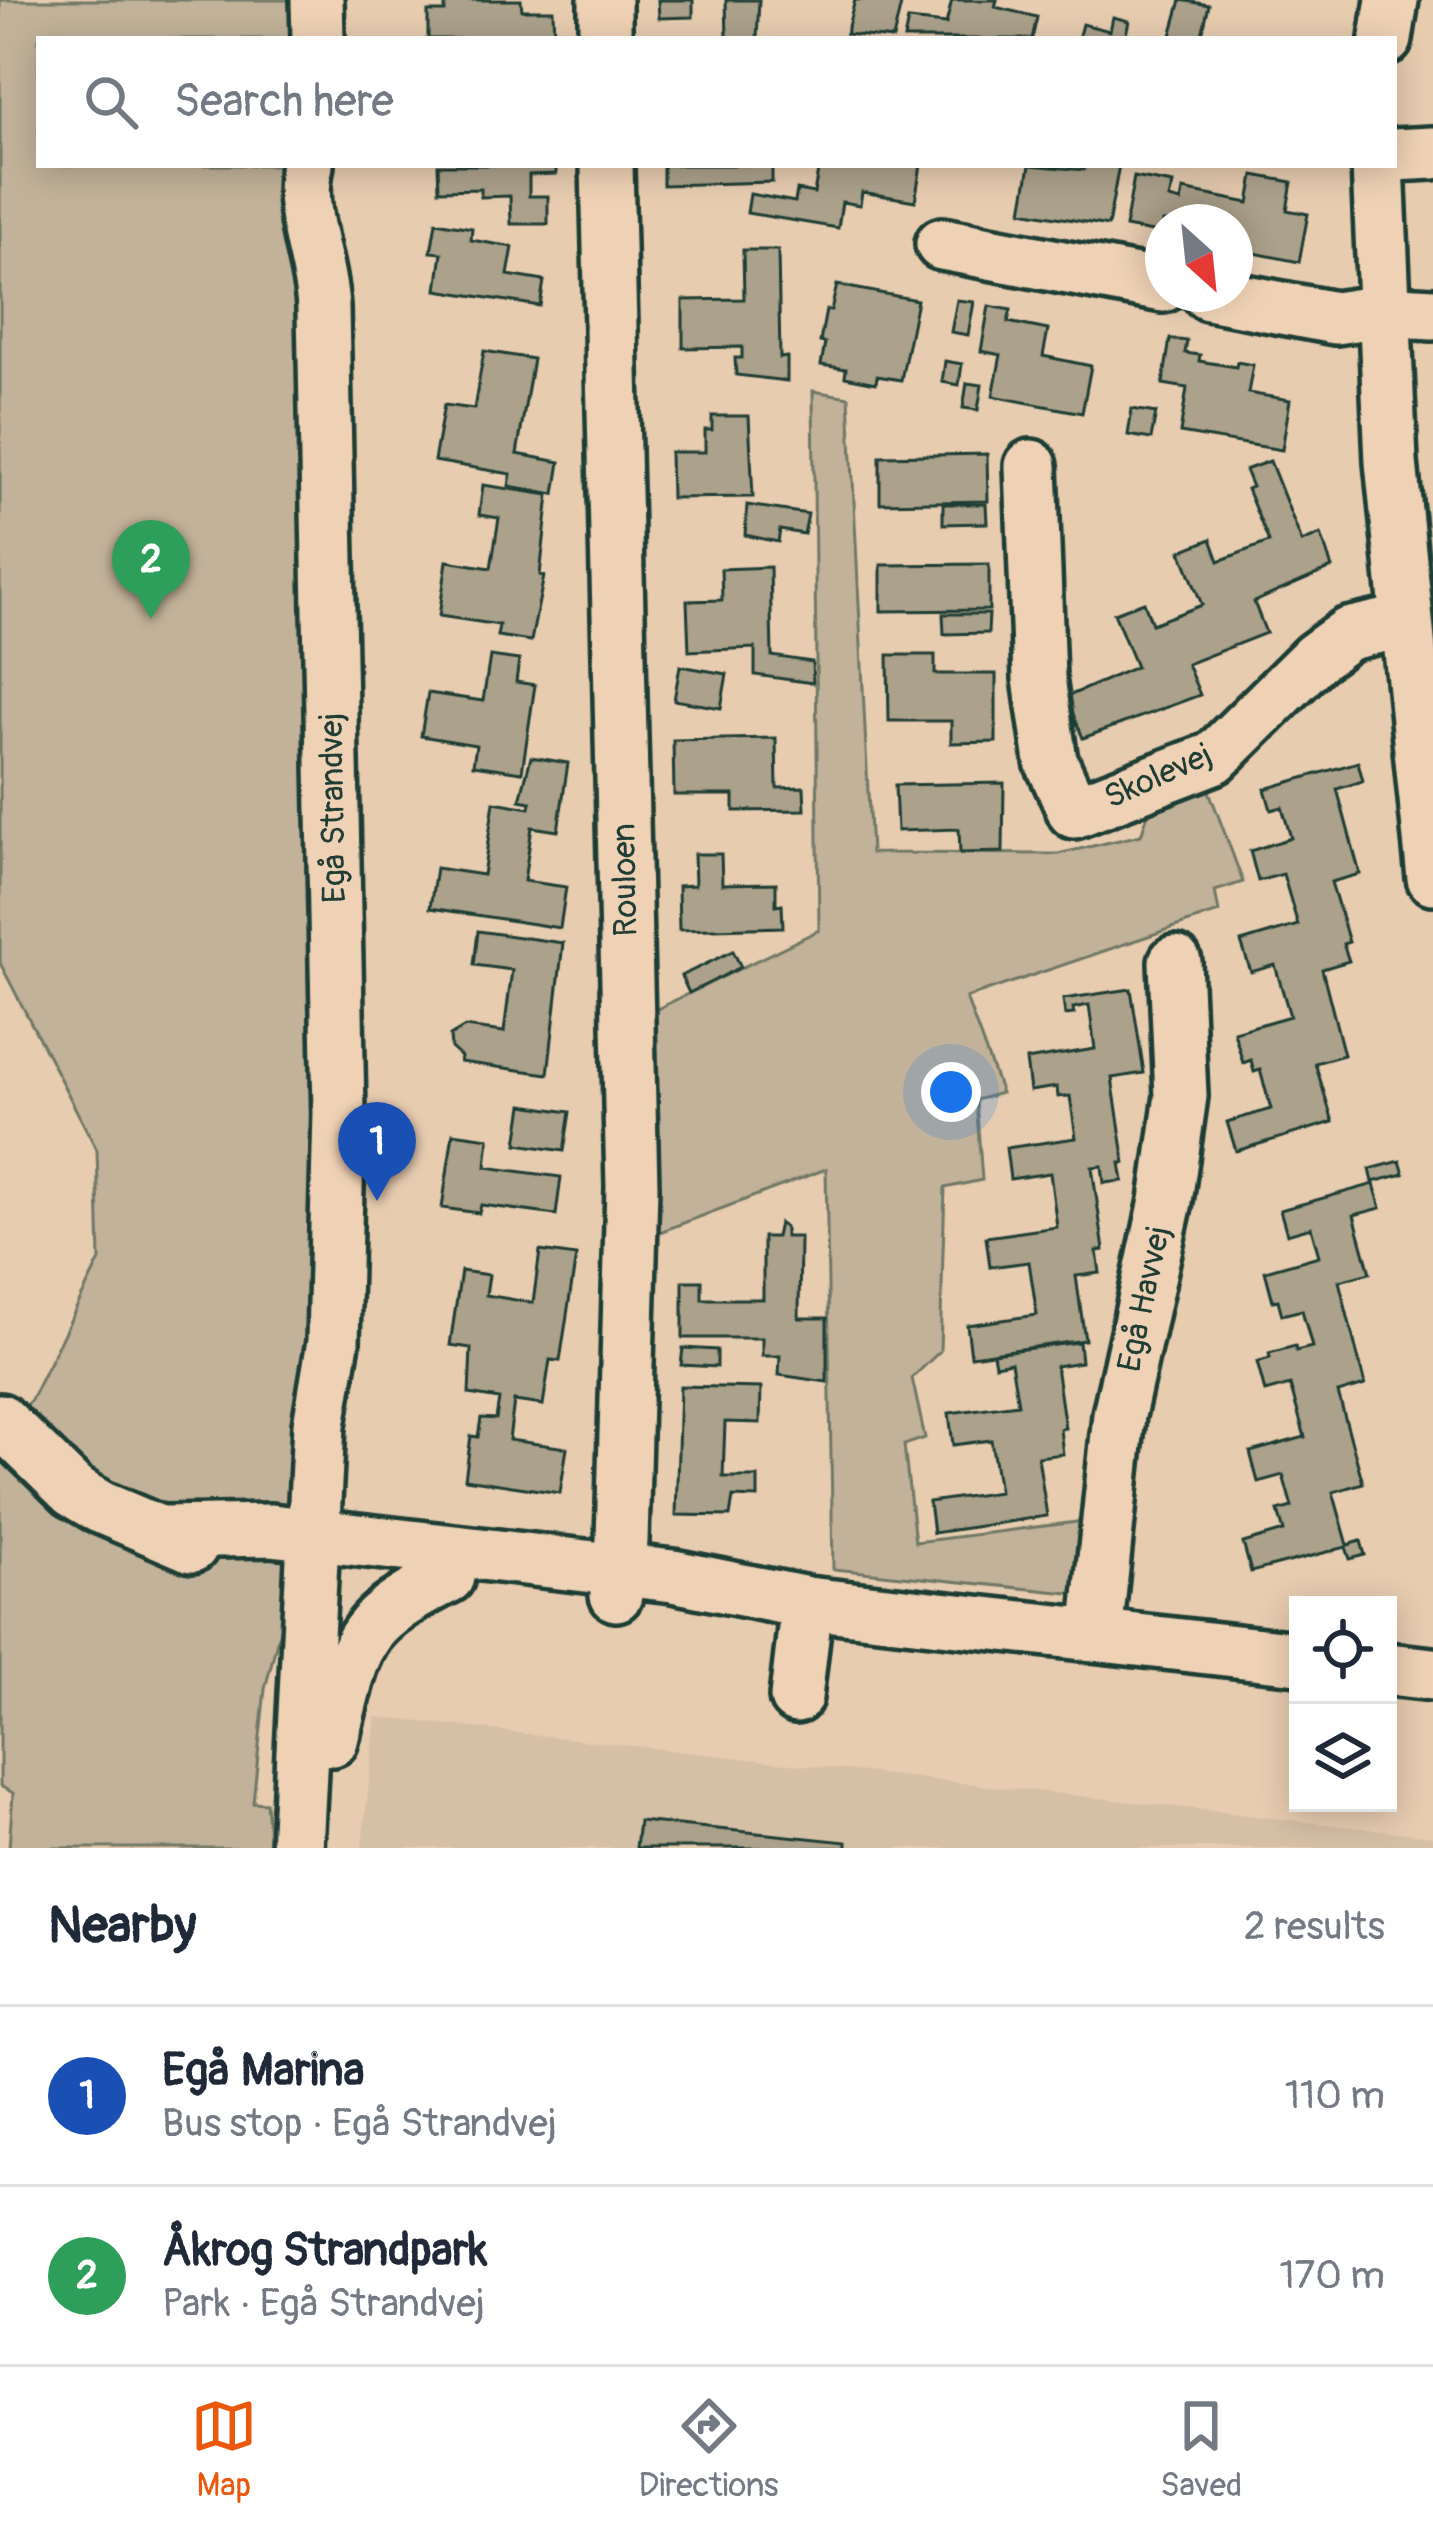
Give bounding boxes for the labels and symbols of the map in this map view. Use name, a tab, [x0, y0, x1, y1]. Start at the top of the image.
north arrow	[1145, 204, 1253, 312]
pin: 2	[112, 520, 190, 619]
street label: Egå Strandvej	[311, 713, 355, 903]
street label: Skolevej	[1098, 734, 1218, 818]
street label: Rouloen	[604, 823, 646, 937]
your location	[921, 1062, 981, 1122]
pin: 1	[338, 1102, 416, 1201]
street label: Egå Havvej	[1109, 1222, 1179, 1376]

